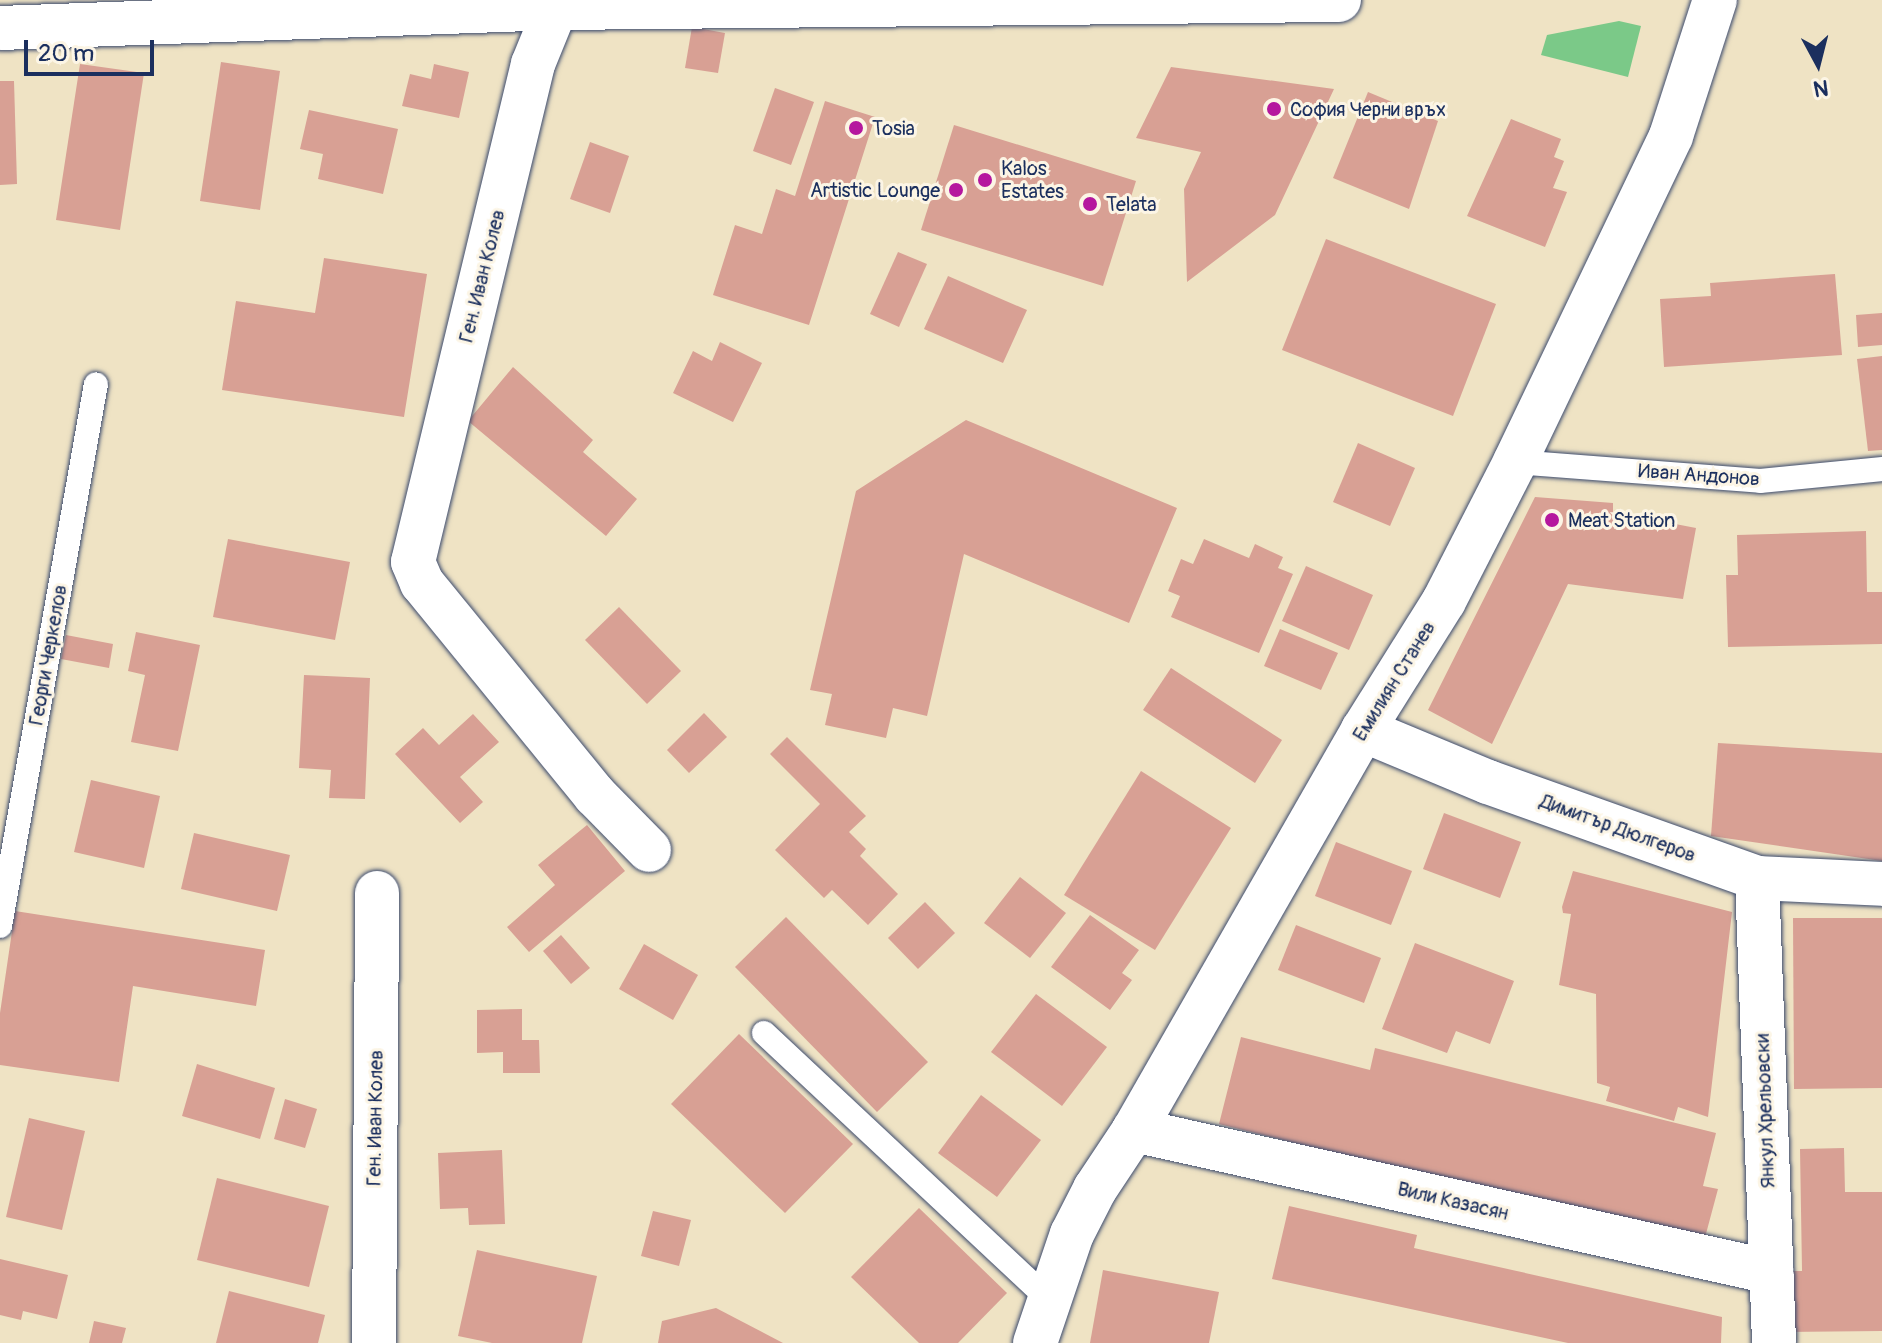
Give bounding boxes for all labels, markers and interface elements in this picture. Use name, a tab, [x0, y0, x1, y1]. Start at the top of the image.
scale bar	[28, 24, 158, 74]
north arrow	[1778, 24, 1858, 104]
text: 20 m	[38, 39, 94, 68]
text: N	[1812, 73, 1830, 103]
place label: София Черни връх	[1290, 97, 1446, 121]
marker: София Черни връх	[1265, 100, 1283, 118]
place label: Tosia	[872, 116, 915, 140]
marker: Tosia	[847, 119, 865, 137]
place label: Kalos Estates	[1001, 156, 1064, 203]
marker: Kalos Estates	[976, 171, 994, 189]
place label: Artistic Lounge	[810, 178, 940, 202]
marker: Artistic Lounge	[947, 181, 965, 199]
place label: Telata	[1106, 192, 1157, 216]
marker: Telata	[1081, 195, 1099, 213]
street label: Ген. Иван Колев	[454, 207, 510, 345]
street label: Иван Андонов	[1637, 459, 1761, 491]
place label: Meat Station	[1568, 508, 1675, 532]
marker: Meat Station	[1543, 511, 1561, 529]
street label: Георги Черкелов	[24, 583, 72, 727]
street label: Емилиян Станев	[1348, 617, 1440, 745]
street label: Димитър Дюлгеров	[1537, 789, 1699, 867]
street label: Янкул Хрельовски	[1750, 1033, 1780, 1189]
street label: Ген. Иван Колев	[362, 1050, 388, 1186]
street label: Вили Казасян	[1395, 1177, 1511, 1225]

